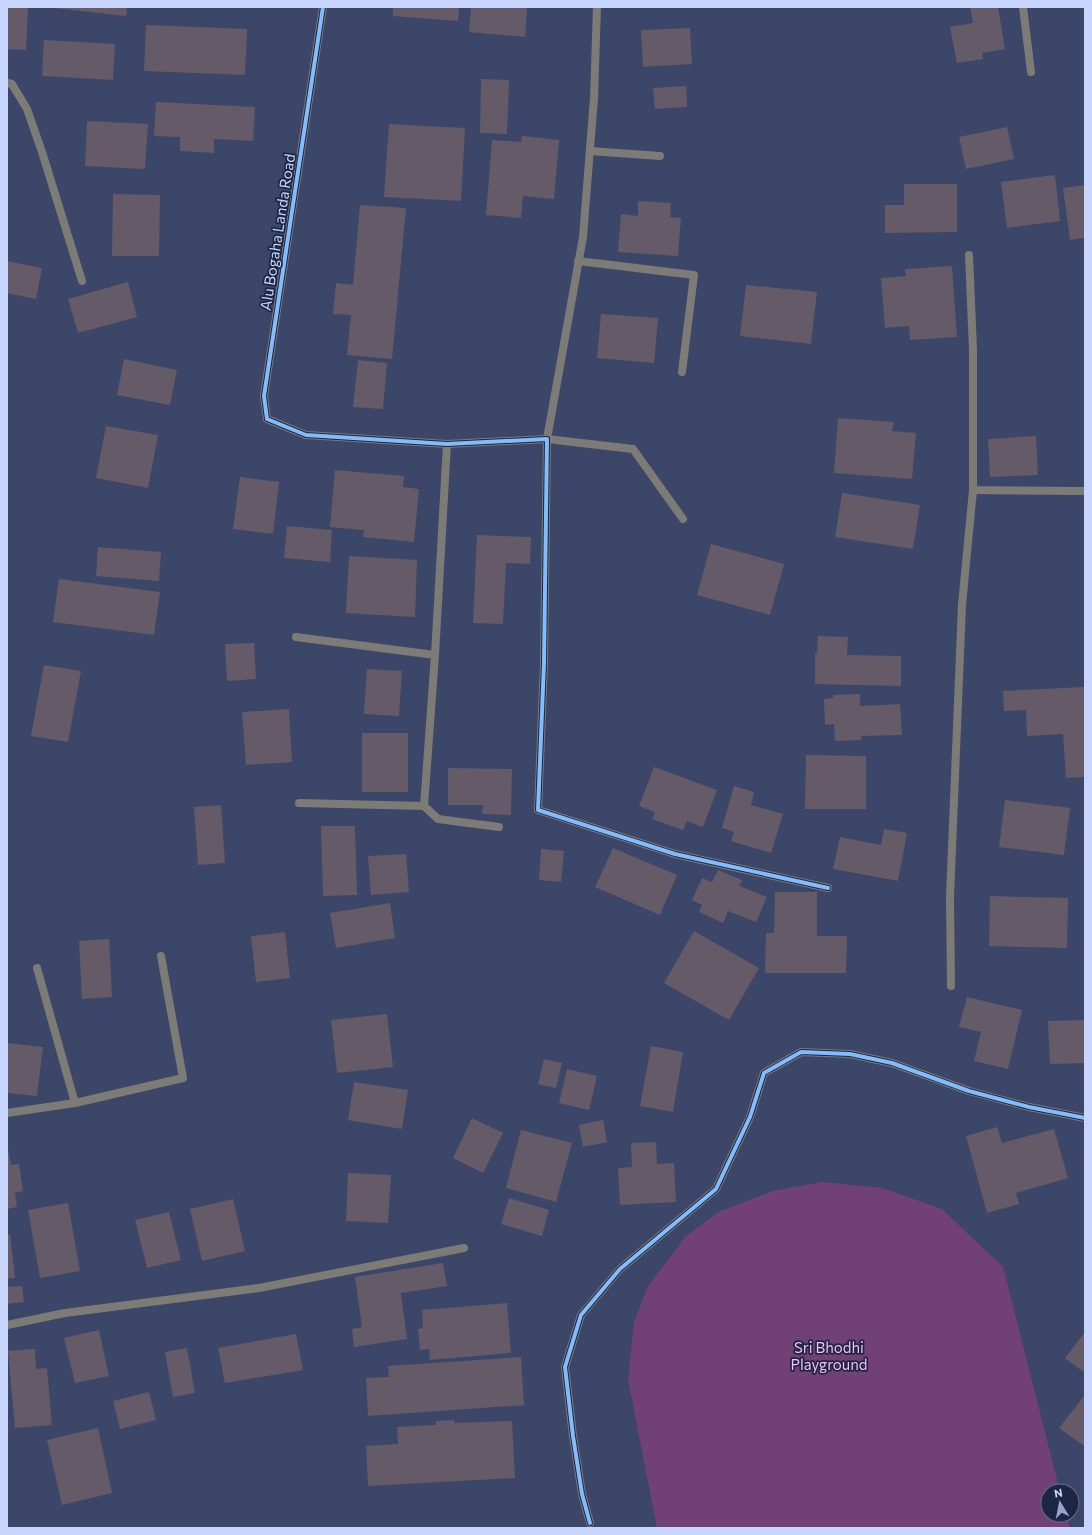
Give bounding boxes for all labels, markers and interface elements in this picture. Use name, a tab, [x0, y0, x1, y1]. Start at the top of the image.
street label: Alu Bogaha Landa Road	[256, 152, 298, 312]
park label: Sri Bhodhi Playground	[791, 1338, 867, 1373]
north arrow	[1040, 1483, 1080, 1523]
text: N	[1053, 1486, 1063, 1500]

